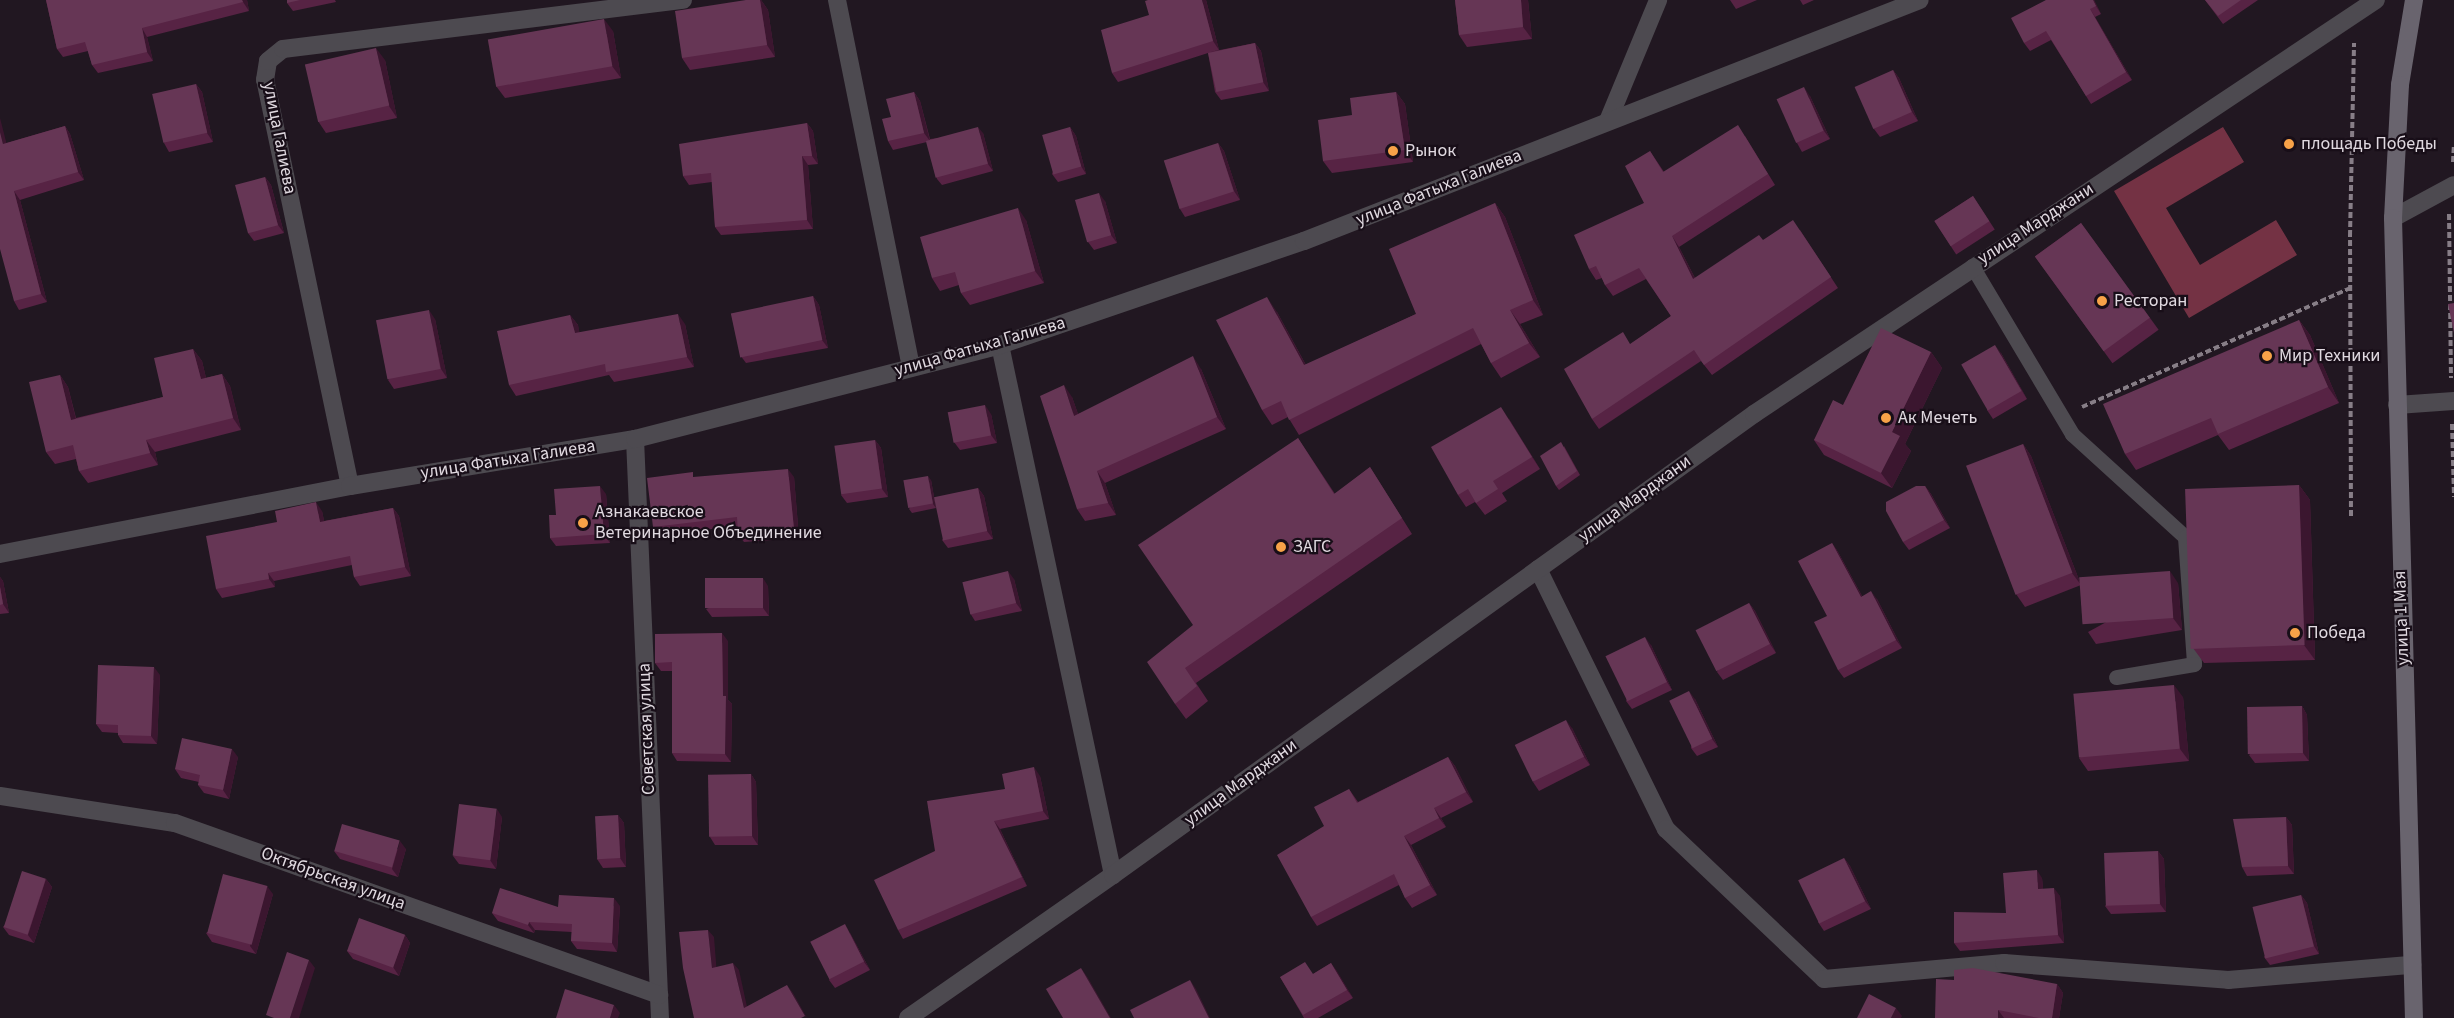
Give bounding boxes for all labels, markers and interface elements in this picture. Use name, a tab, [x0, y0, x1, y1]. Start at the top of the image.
street label: улица Галиева	[258, 80, 300, 196]
place label: площадь Победы	[2301, 133, 2437, 155]
marker: площадь Победы	[2282, 137, 2296, 151]
place label: Рынок	[1405, 140, 1456, 162]
marker: Рынок	[1386, 144, 1400, 158]
street label: улица Фатыха Галиева	[1353, 145, 1525, 231]
street label: улица Марджани	[1974, 178, 2098, 270]
place label: Ресторан	[2114, 290, 2187, 312]
marker: Ресторан	[2095, 294, 2109, 308]
street label: улица Фатыха Галиева	[892, 312, 1068, 382]
place label: Мир Техники	[2279, 345, 2380, 367]
marker: Мир Техники	[2260, 349, 2274, 363]
place label: Ак Мечеть	[1898, 407, 1977, 429]
marker: Ак Мечеть	[1879, 411, 1893, 425]
street label: улица Фатыха Галиева	[419, 436, 597, 484]
street label: улица Марджани	[1574, 451, 1696, 547]
place label: Азнакаевское Ветеринарное Объединение	[595, 502, 822, 544]
marker: Азнакаевское Ветеринарное Объединение	[576, 516, 590, 530]
place label: ЗАГС	[1293, 536, 1331, 558]
marker: ЗАГС	[1274, 540, 1288, 554]
street label: улица 1 Мая	[2390, 570, 2414, 666]
place label: Победа	[2307, 622, 2366, 644]
marker: Победа	[2288, 626, 2302, 640]
street label: Советская улица	[634, 663, 660, 795]
street label: улица Марджани	[1180, 735, 1302, 831]
street label: Октябрьская улица	[258, 843, 408, 915]

